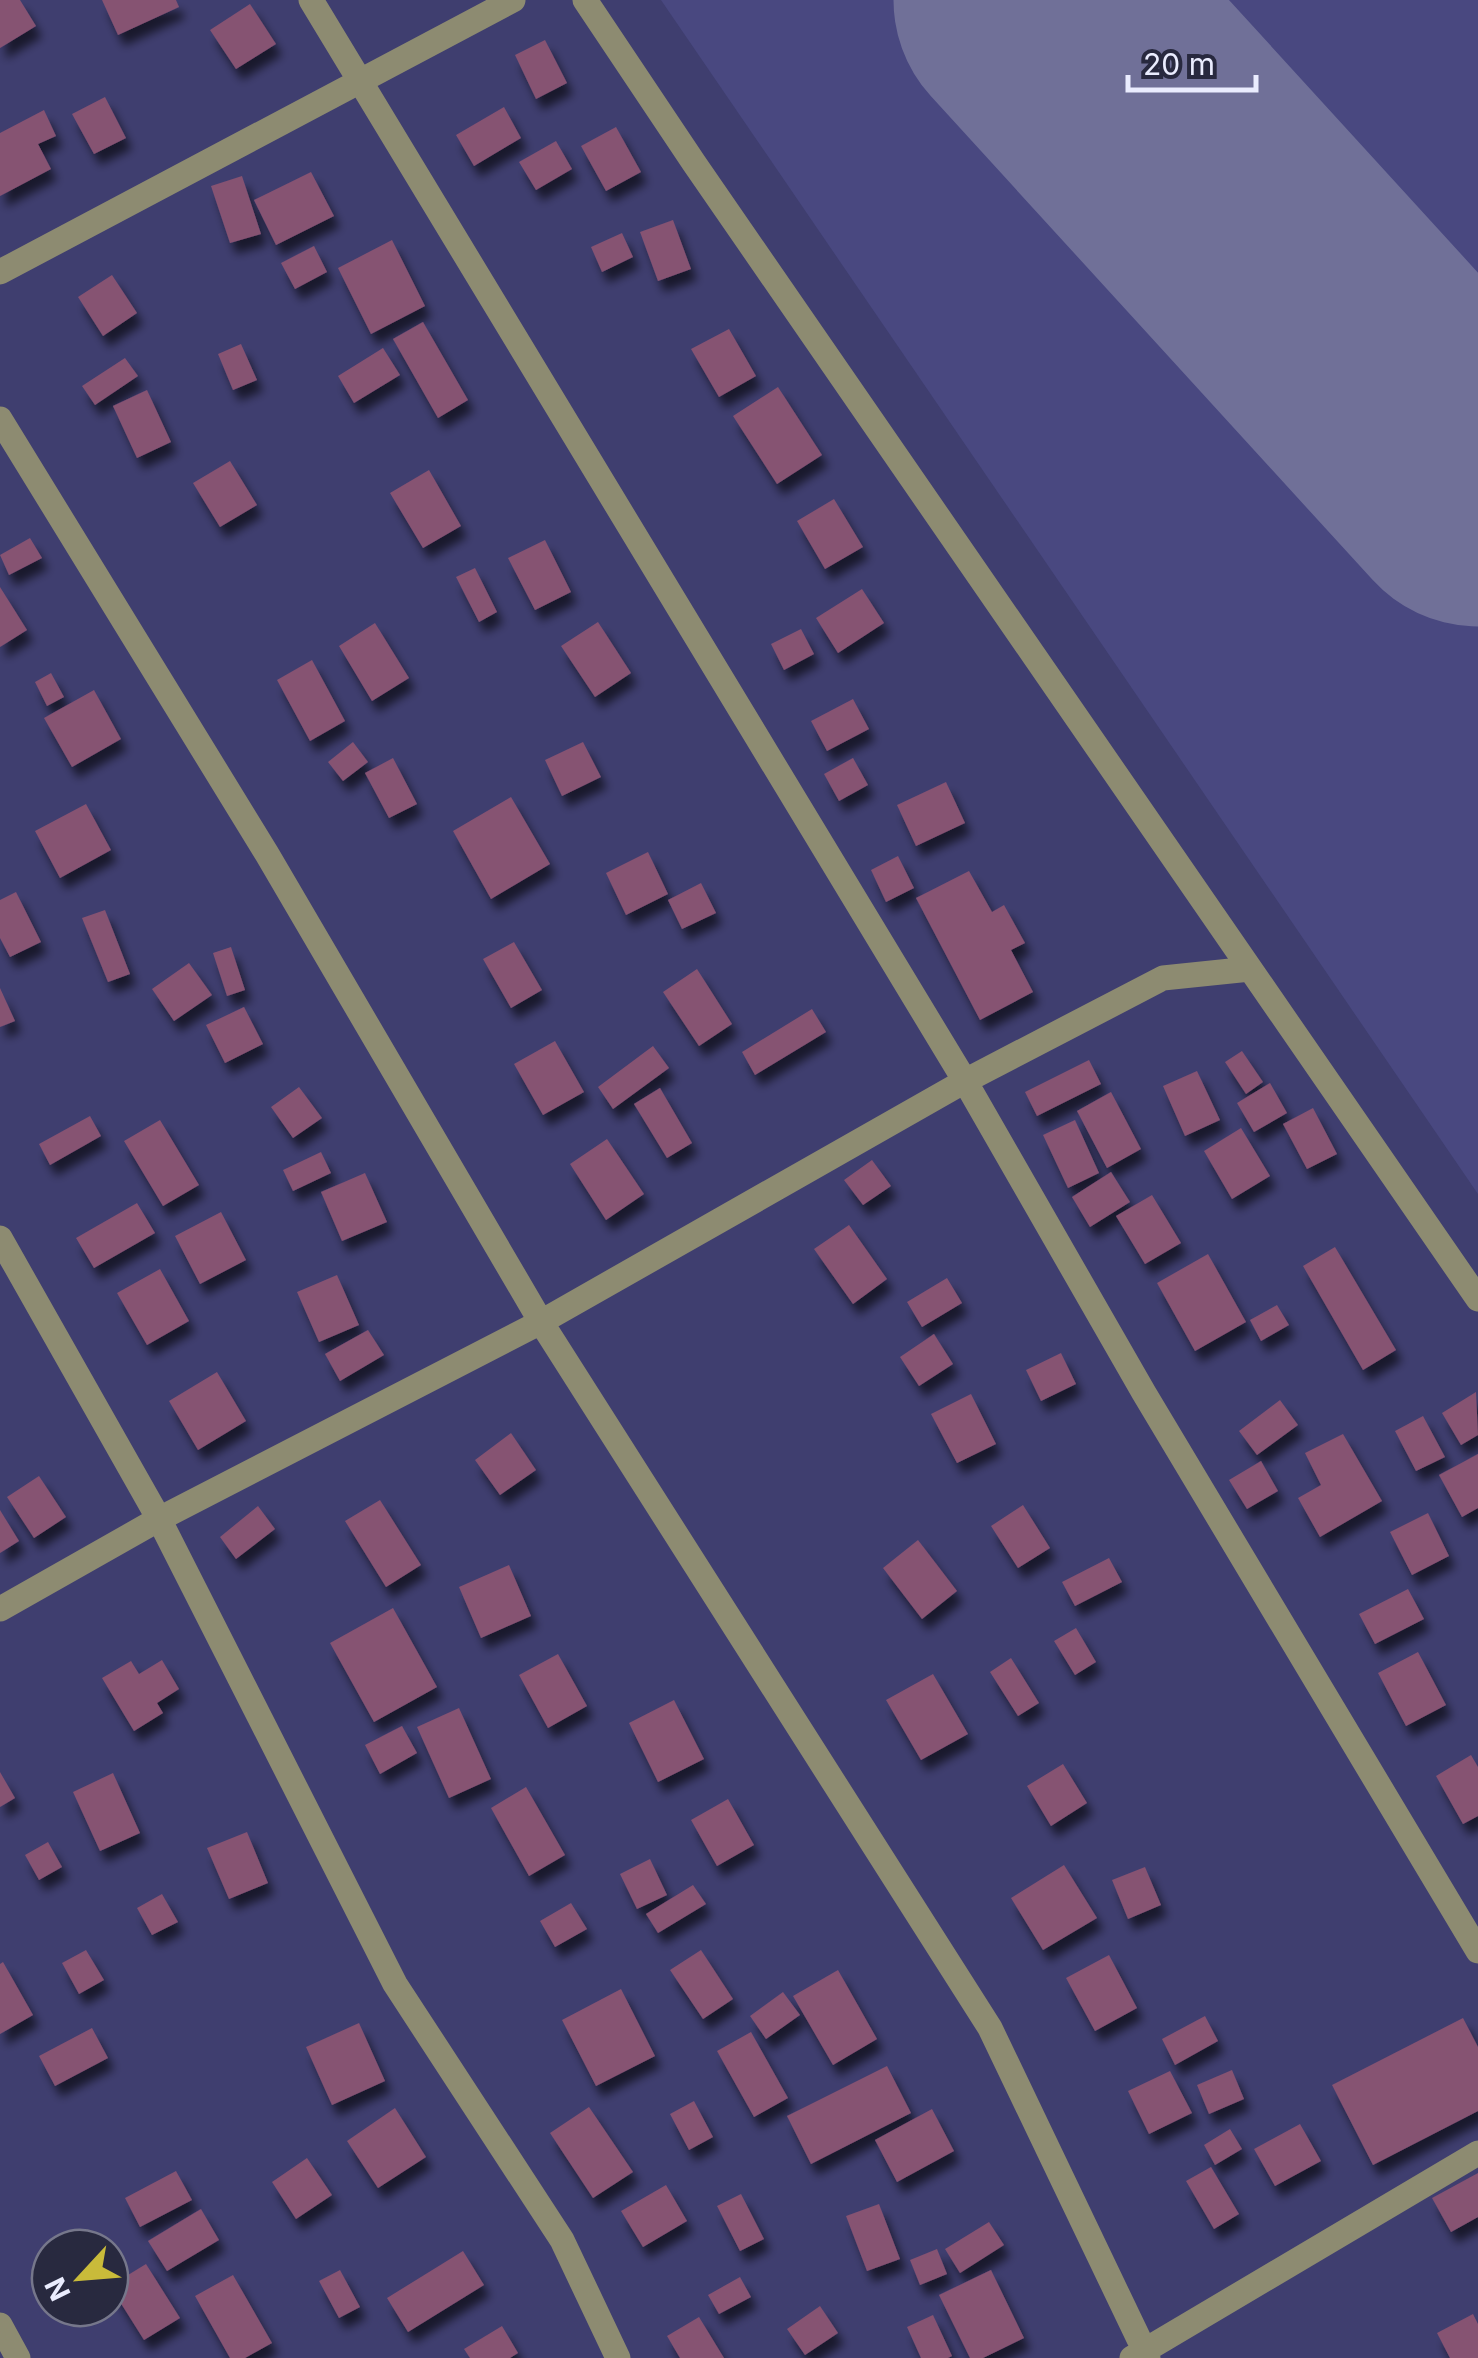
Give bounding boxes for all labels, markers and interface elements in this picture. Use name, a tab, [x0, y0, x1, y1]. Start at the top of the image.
scale bar	[1128, 30, 1256, 92]
text: 20 m	[1143, 46, 1215, 82]
north arrow	[30, 2228, 130, 2328]
text: N	[38, 2272, 77, 2306]

